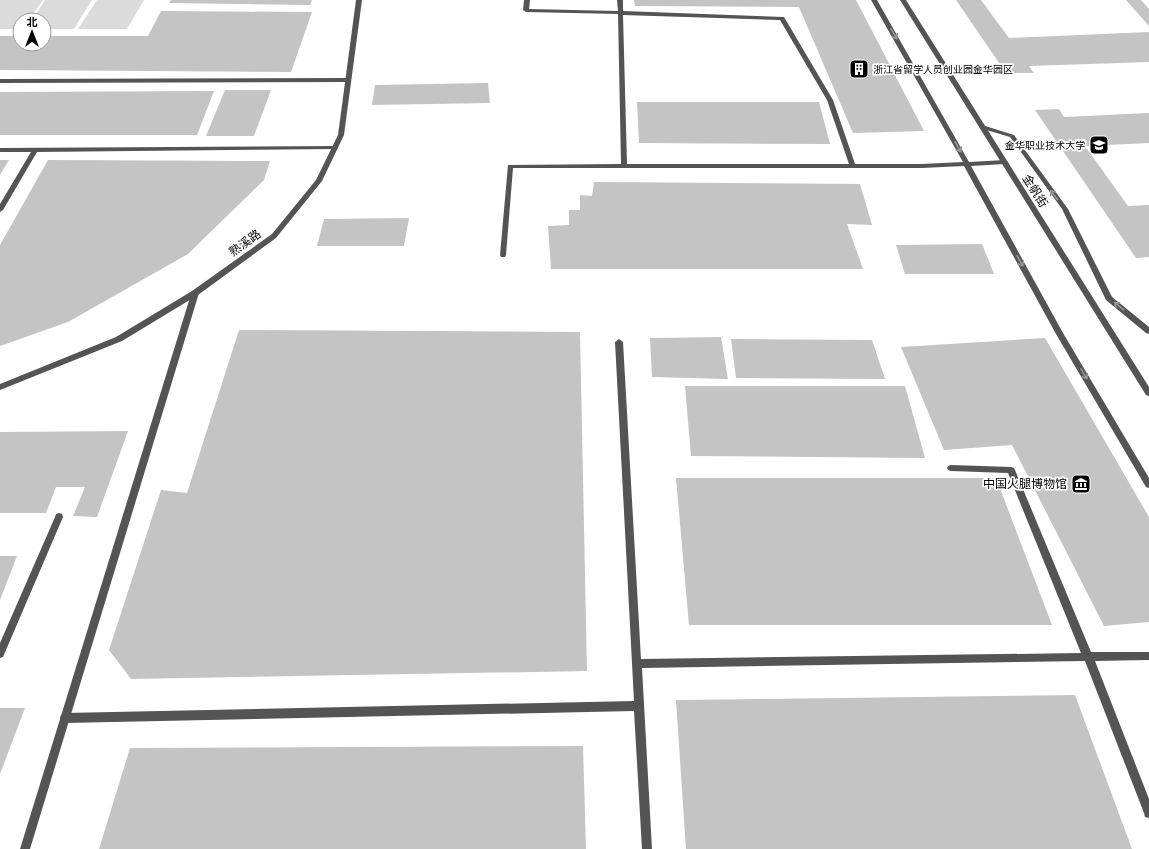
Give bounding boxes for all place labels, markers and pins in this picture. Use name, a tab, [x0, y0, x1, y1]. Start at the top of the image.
building icon: 浙江省留学人员创业园金华园区	[848, 58, 870, 80]
place label: 浙江省留学人员创业园金华园区	[873, 64, 1013, 76]
school or university icon: 金华职业技术大学	[1088, 134, 1110, 156]
place label: 金华职业技术大学	[1005, 140, 1085, 152]
museum icon: 中国火腿博物馆	[1070, 473, 1092, 495]
place label: 中国火腿博物馆	[983, 477, 1067, 491]

